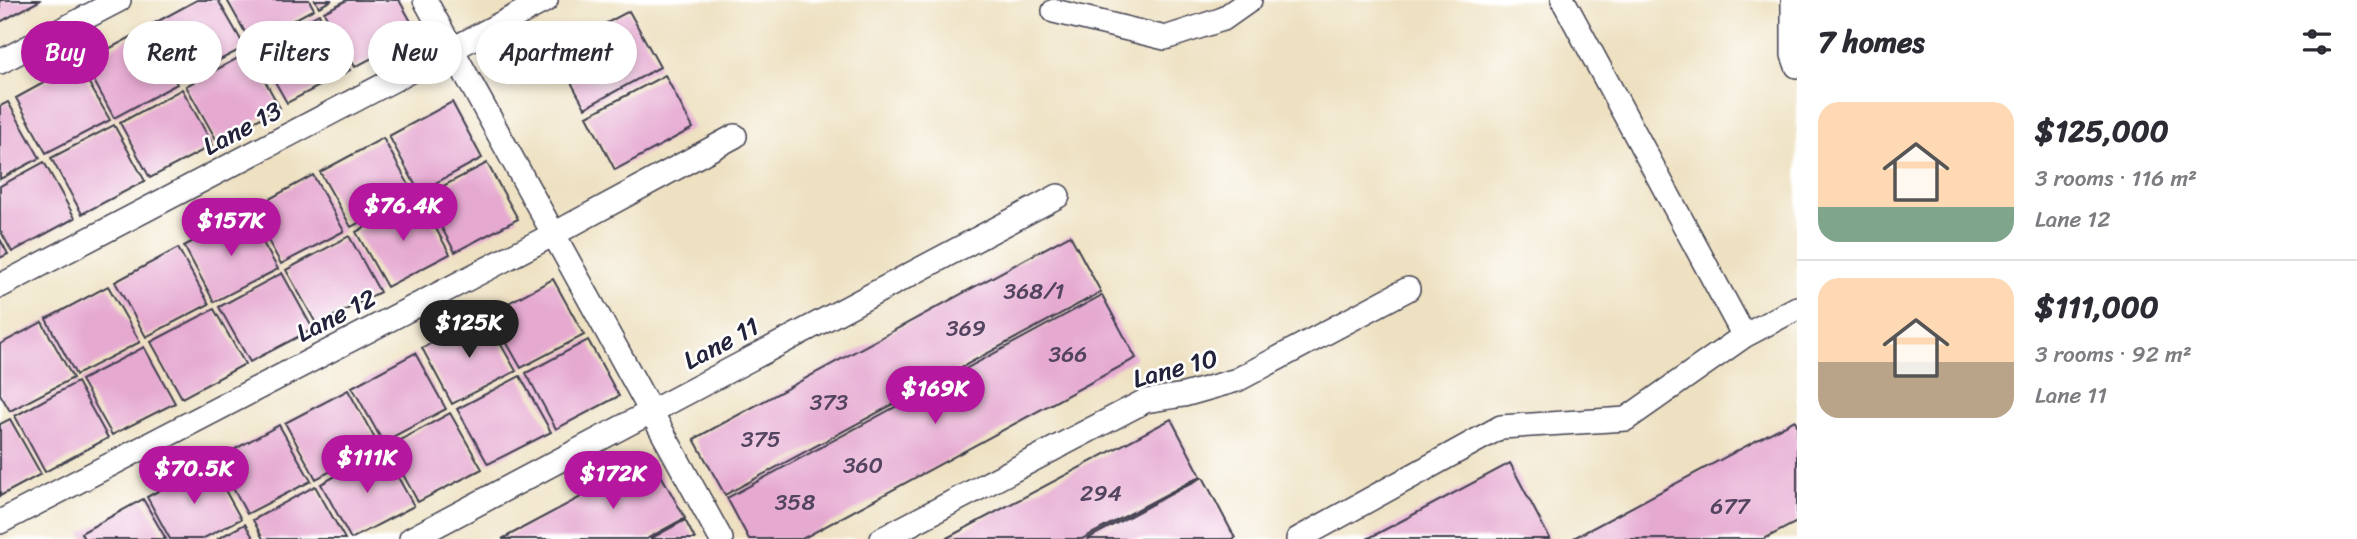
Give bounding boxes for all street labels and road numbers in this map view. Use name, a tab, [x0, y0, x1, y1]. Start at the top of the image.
street label: Lane 13	[194, 88, 290, 168]
street label: Lane 12	[288, 275, 384, 355]
street label: Lane 11	[674, 304, 768, 382]
street label: Lane 10	[1127, 335, 1223, 401]

